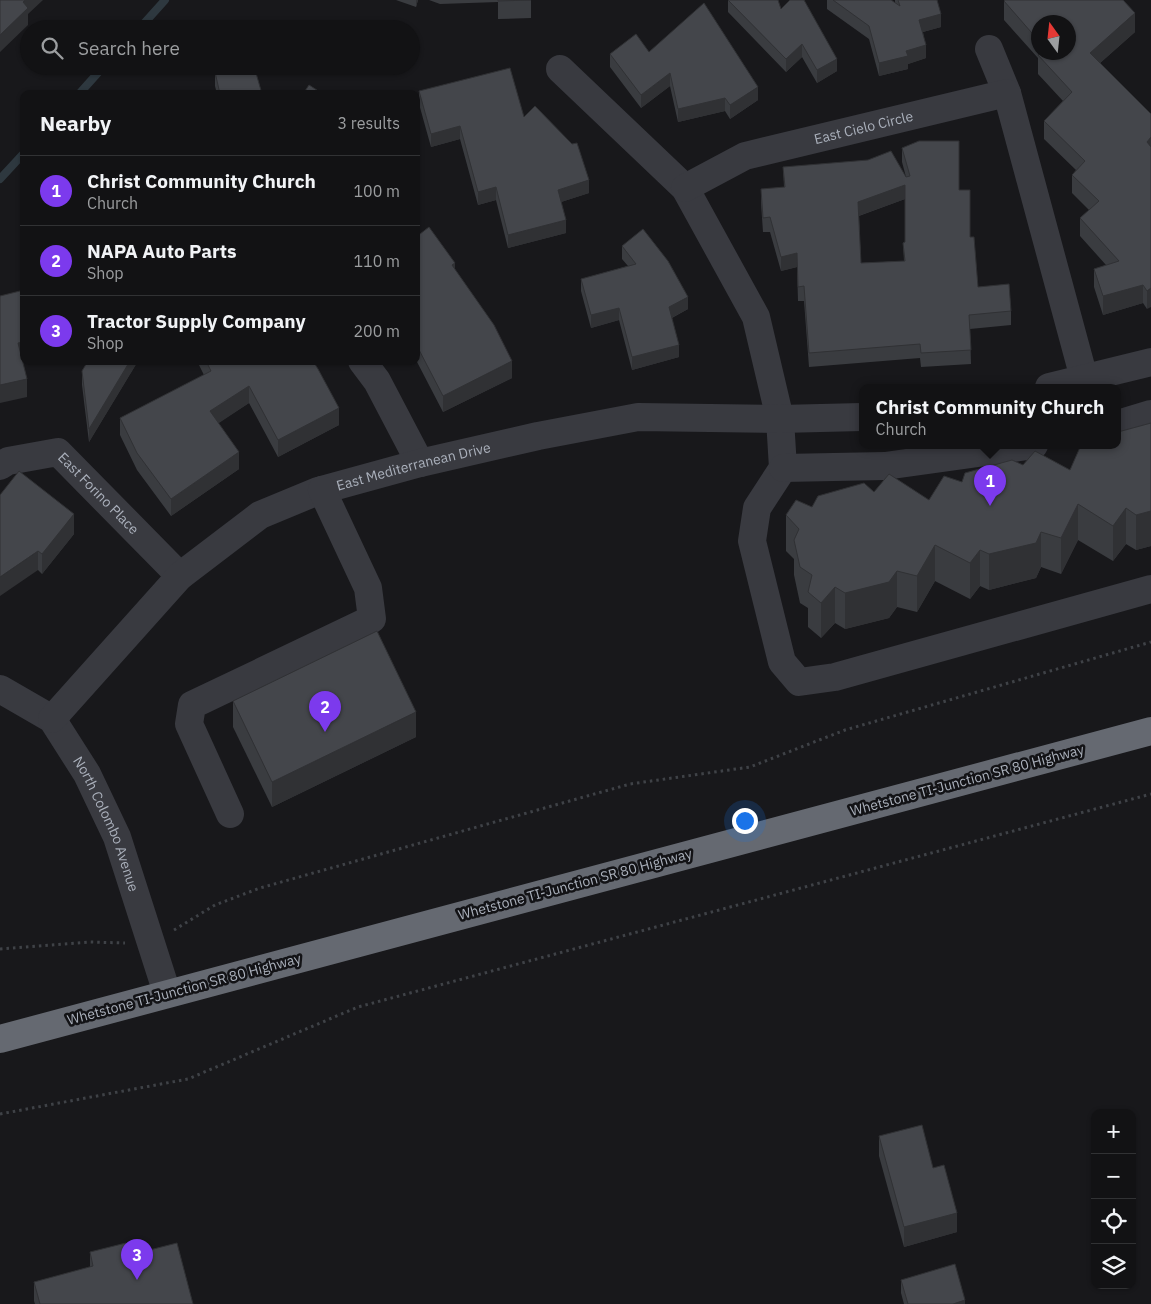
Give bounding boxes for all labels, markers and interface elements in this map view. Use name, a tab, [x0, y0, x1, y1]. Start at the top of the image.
north arrow	[1031, 15, 1076, 60]
search box	[20, 20, 420, 75]
icon: search	[38, 34, 66, 62]
text: Search here	[78, 36, 180, 60]
street label: East Cielo Circle	[812, 107, 915, 148]
text: Nearby	[40, 109, 111, 137]
text: 3 results	[337, 113, 400, 133]
text: Christ Community Church	[87, 169, 316, 193]
text: 1	[51, 181, 61, 201]
text: 100 m	[353, 181, 400, 201]
text: Church	[87, 193, 138, 213]
text: NAPA Auto Parts	[87, 239, 237, 263]
text: 2	[51, 251, 61, 271]
text: 110 m	[353, 251, 400, 271]
text: Shop	[87, 263, 124, 283]
text: Tractor Supply Company	[87, 309, 306, 333]
text: 3	[51, 321, 61, 341]
text: 200 m	[353, 321, 400, 341]
text: Shop	[87, 333, 124, 353]
popup	[859, 384, 1121, 449]
text: Christ Community Church	[876, 395, 1104, 419]
text: Church	[876, 419, 927, 439]
street label: East Mediterranean Drive	[334, 438, 493, 495]
street label: East Forino Place	[54, 448, 143, 538]
pin: 1	[974, 465, 1006, 506]
pin: 2	[309, 691, 341, 732]
street label: Whetstone TI-Junction SR 80 Highway	[848, 740, 1086, 820]
street label: North Colombo Avenue	[69, 753, 143, 894]
your location	[732, 808, 758, 834]
street label: Whetstone TI-Junction SR 80 Highway	[456, 844, 694, 924]
street label: Whetstone TI-Junction SR 80 Highway	[65, 949, 303, 1029]
map controls	[1091, 1109, 1136, 1289]
button: +	[1091, 1109, 1136, 1154]
button: −	[1091, 1154, 1136, 1199]
button: locate	[1091, 1199, 1136, 1244]
pin: 3	[121, 1239, 153, 1280]
button: layers	[1091, 1244, 1136, 1289]

